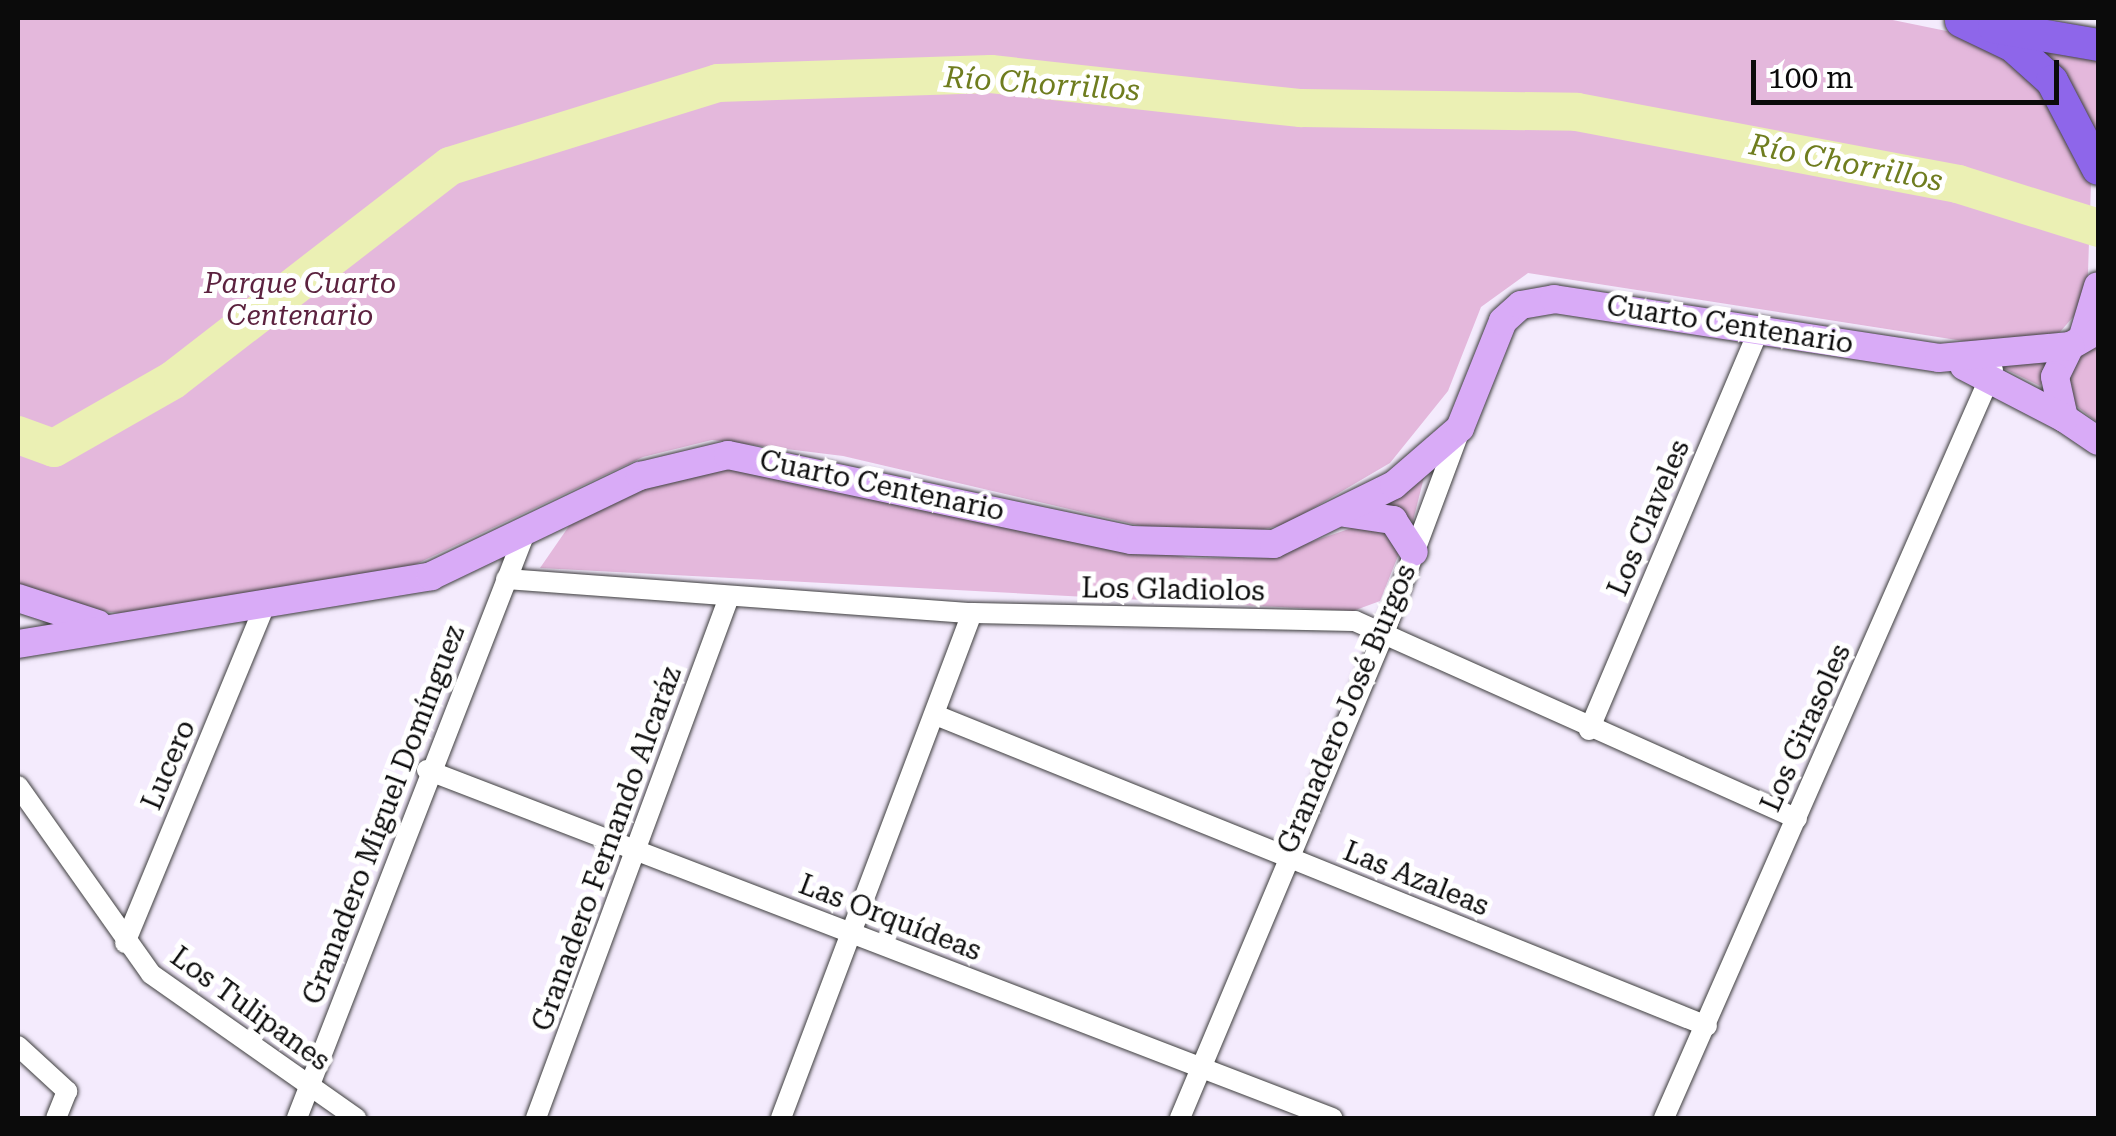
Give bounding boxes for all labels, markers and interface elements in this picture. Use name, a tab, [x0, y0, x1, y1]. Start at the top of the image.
scale bar	[1756, 40, 2064, 102]
water label: Río Chorrillos	[943, 59, 1141, 109]
text: 100 m	[1768, 60, 1853, 95]
water label: Río Chorrillos	[1746, 127, 1946, 199]
park label: Parque Cuarto Centenario	[204, 267, 396, 333]
street label: Cuarto Centenario	[1604, 289, 1856, 361]
street label: Los Claveles	[1601, 435, 1697, 601]
street label: Cuarto Centenario	[757, 444, 1007, 528]
street label: Granadero José Burgos	[1271, 559, 1423, 859]
street label: Los Gladiolos	[1081, 572, 1265, 608]
street label: Granadero Miguel Domínguez	[296, 621, 472, 1009]
street label: Los Girasoles	[1754, 639, 1858, 817]
street label: Granadero Fernando Alcaráz	[525, 662, 689, 1036]
street label: Lucero	[135, 715, 203, 815]
street label: Las Azaleas	[1338, 835, 1494, 923]
street label: Las Orquídeas	[794, 868, 986, 968]
street label: Los Tulipanes	[164, 940, 336, 1078]

